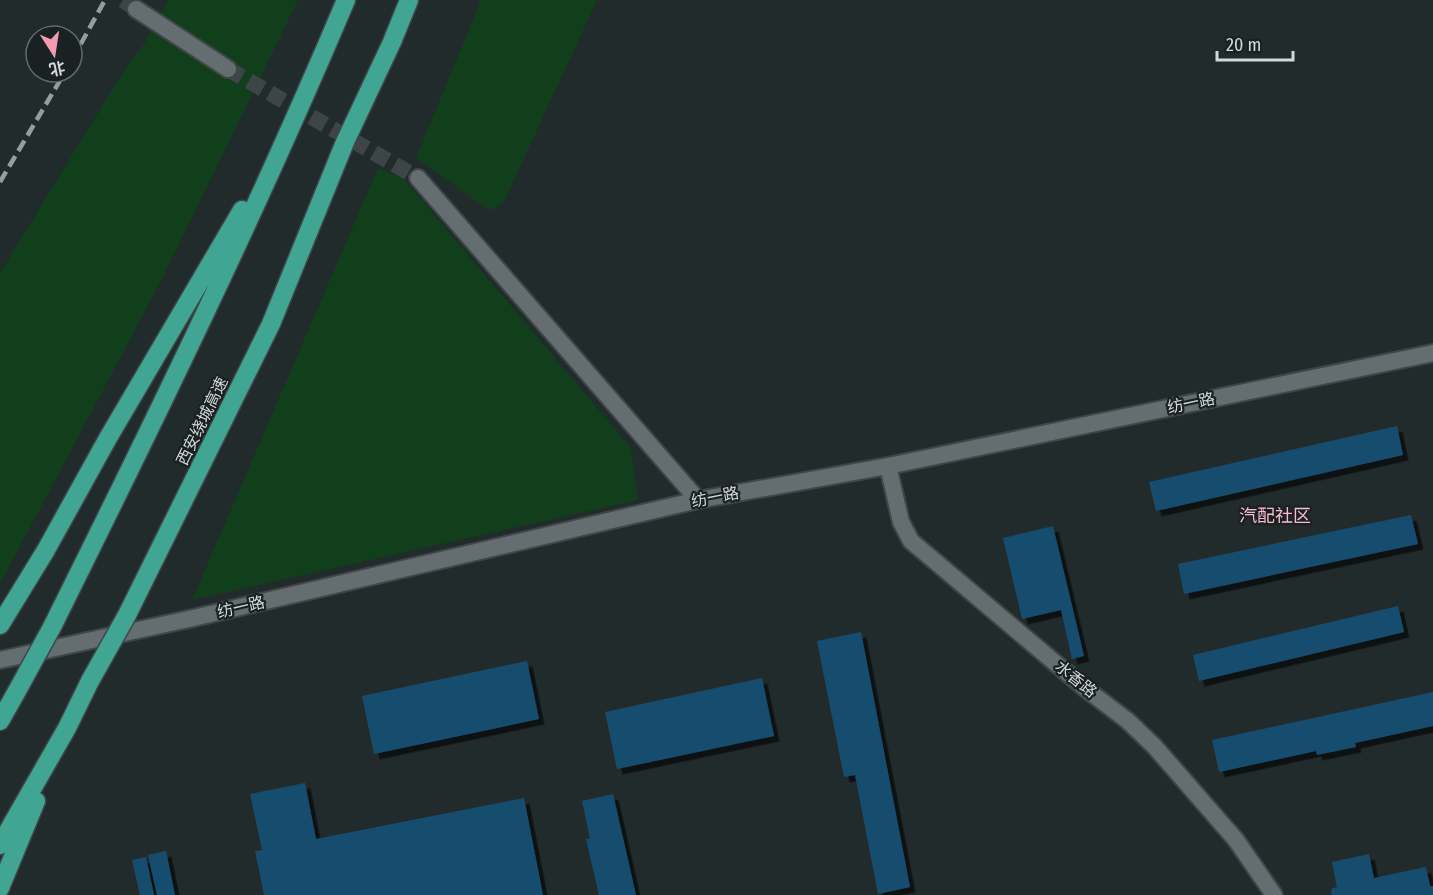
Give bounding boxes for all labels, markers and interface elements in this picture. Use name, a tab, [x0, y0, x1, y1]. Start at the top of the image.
north arrow	[24, 24, 84, 84]
scale bar	[1217, 24, 1294, 62]
text: 20 m	[1226, 34, 1261, 56]
text: 北	[47, 57, 67, 79]
street label: 西安绕城高速	[172, 374, 232, 468]
street label: 纺一路	[1166, 389, 1216, 417]
street label: 纺一路	[690, 483, 740, 511]
district label: 汽配社区	[1239, 505, 1311, 527]
street label: 纺一路	[215, 592, 267, 622]
street label: 水香路	[1051, 657, 1101, 701]

